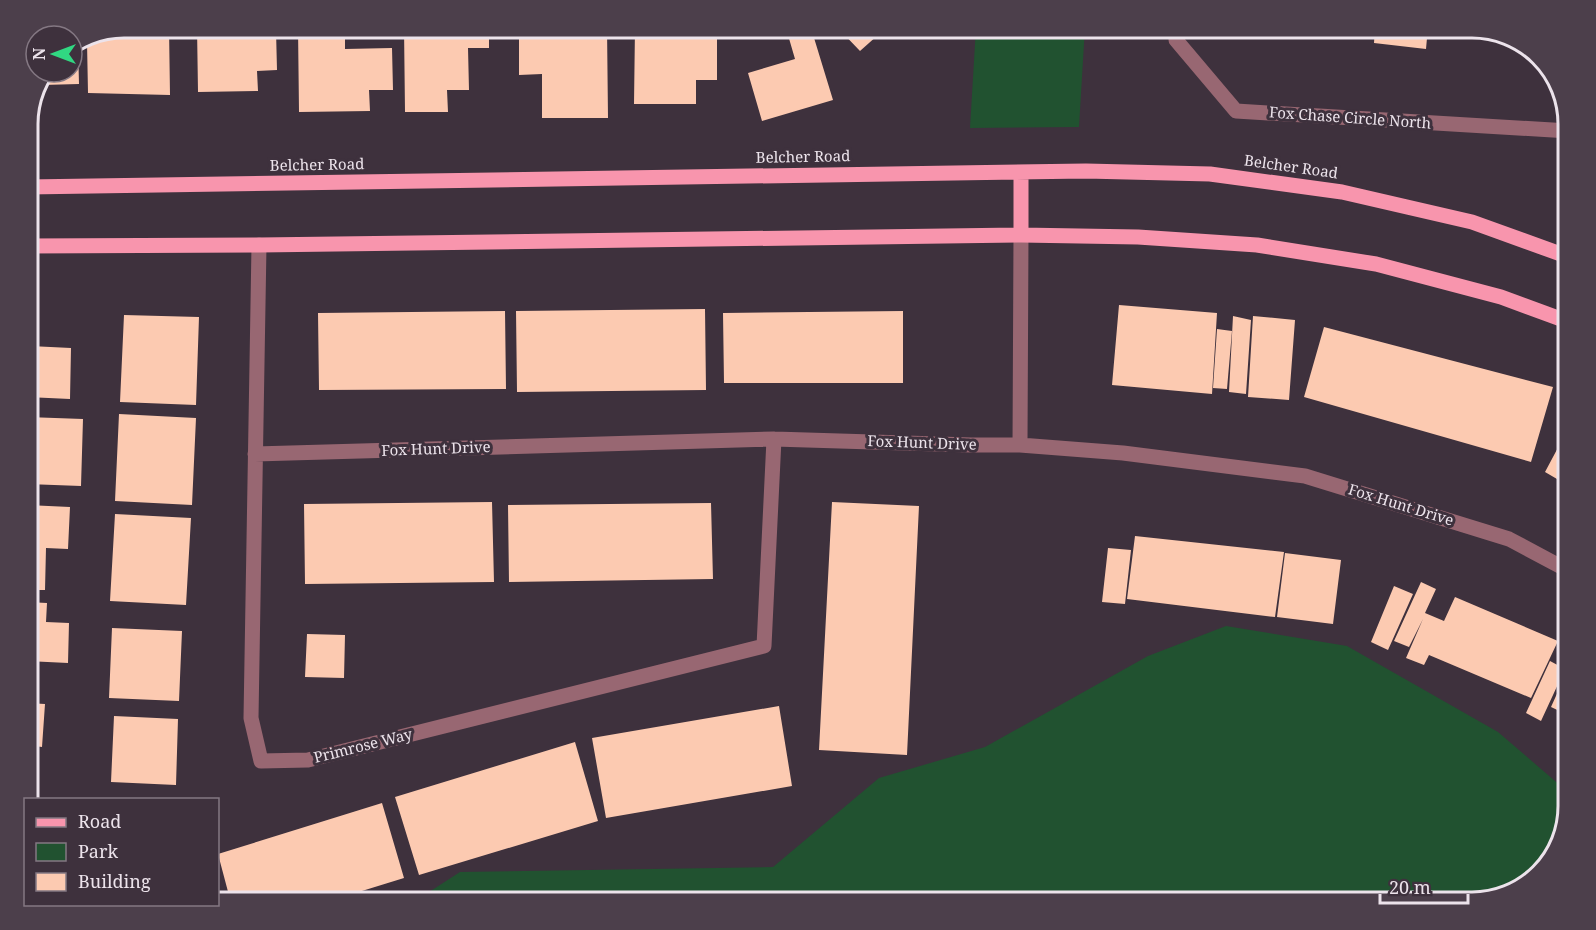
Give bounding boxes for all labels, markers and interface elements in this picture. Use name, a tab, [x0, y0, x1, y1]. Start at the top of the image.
north arrow	[24, 24, 84, 84]
text: N	[28, 47, 50, 60]
street label: Fox Chase Circle North	[1268, 101, 1432, 133]
street label: Belcher Road	[756, 145, 850, 167]
street label: Belcher Road	[1243, 150, 1339, 182]
street label: Belcher Road	[270, 153, 364, 175]
street label: Fox Hunt Drive	[867, 430, 977, 454]
street label: Fox Hunt Drive	[381, 436, 491, 460]
street label: Fox Hunt Drive	[1346, 479, 1456, 530]
street label: Primrose Way	[311, 723, 415, 767]
legend	[24, 798, 219, 906]
text: Road	[78, 809, 121, 833]
text: Park	[78, 839, 118, 863]
scale bar	[1380, 867, 1468, 905]
text: Building	[78, 869, 151, 893]
text: 20 m	[1389, 875, 1431, 899]

